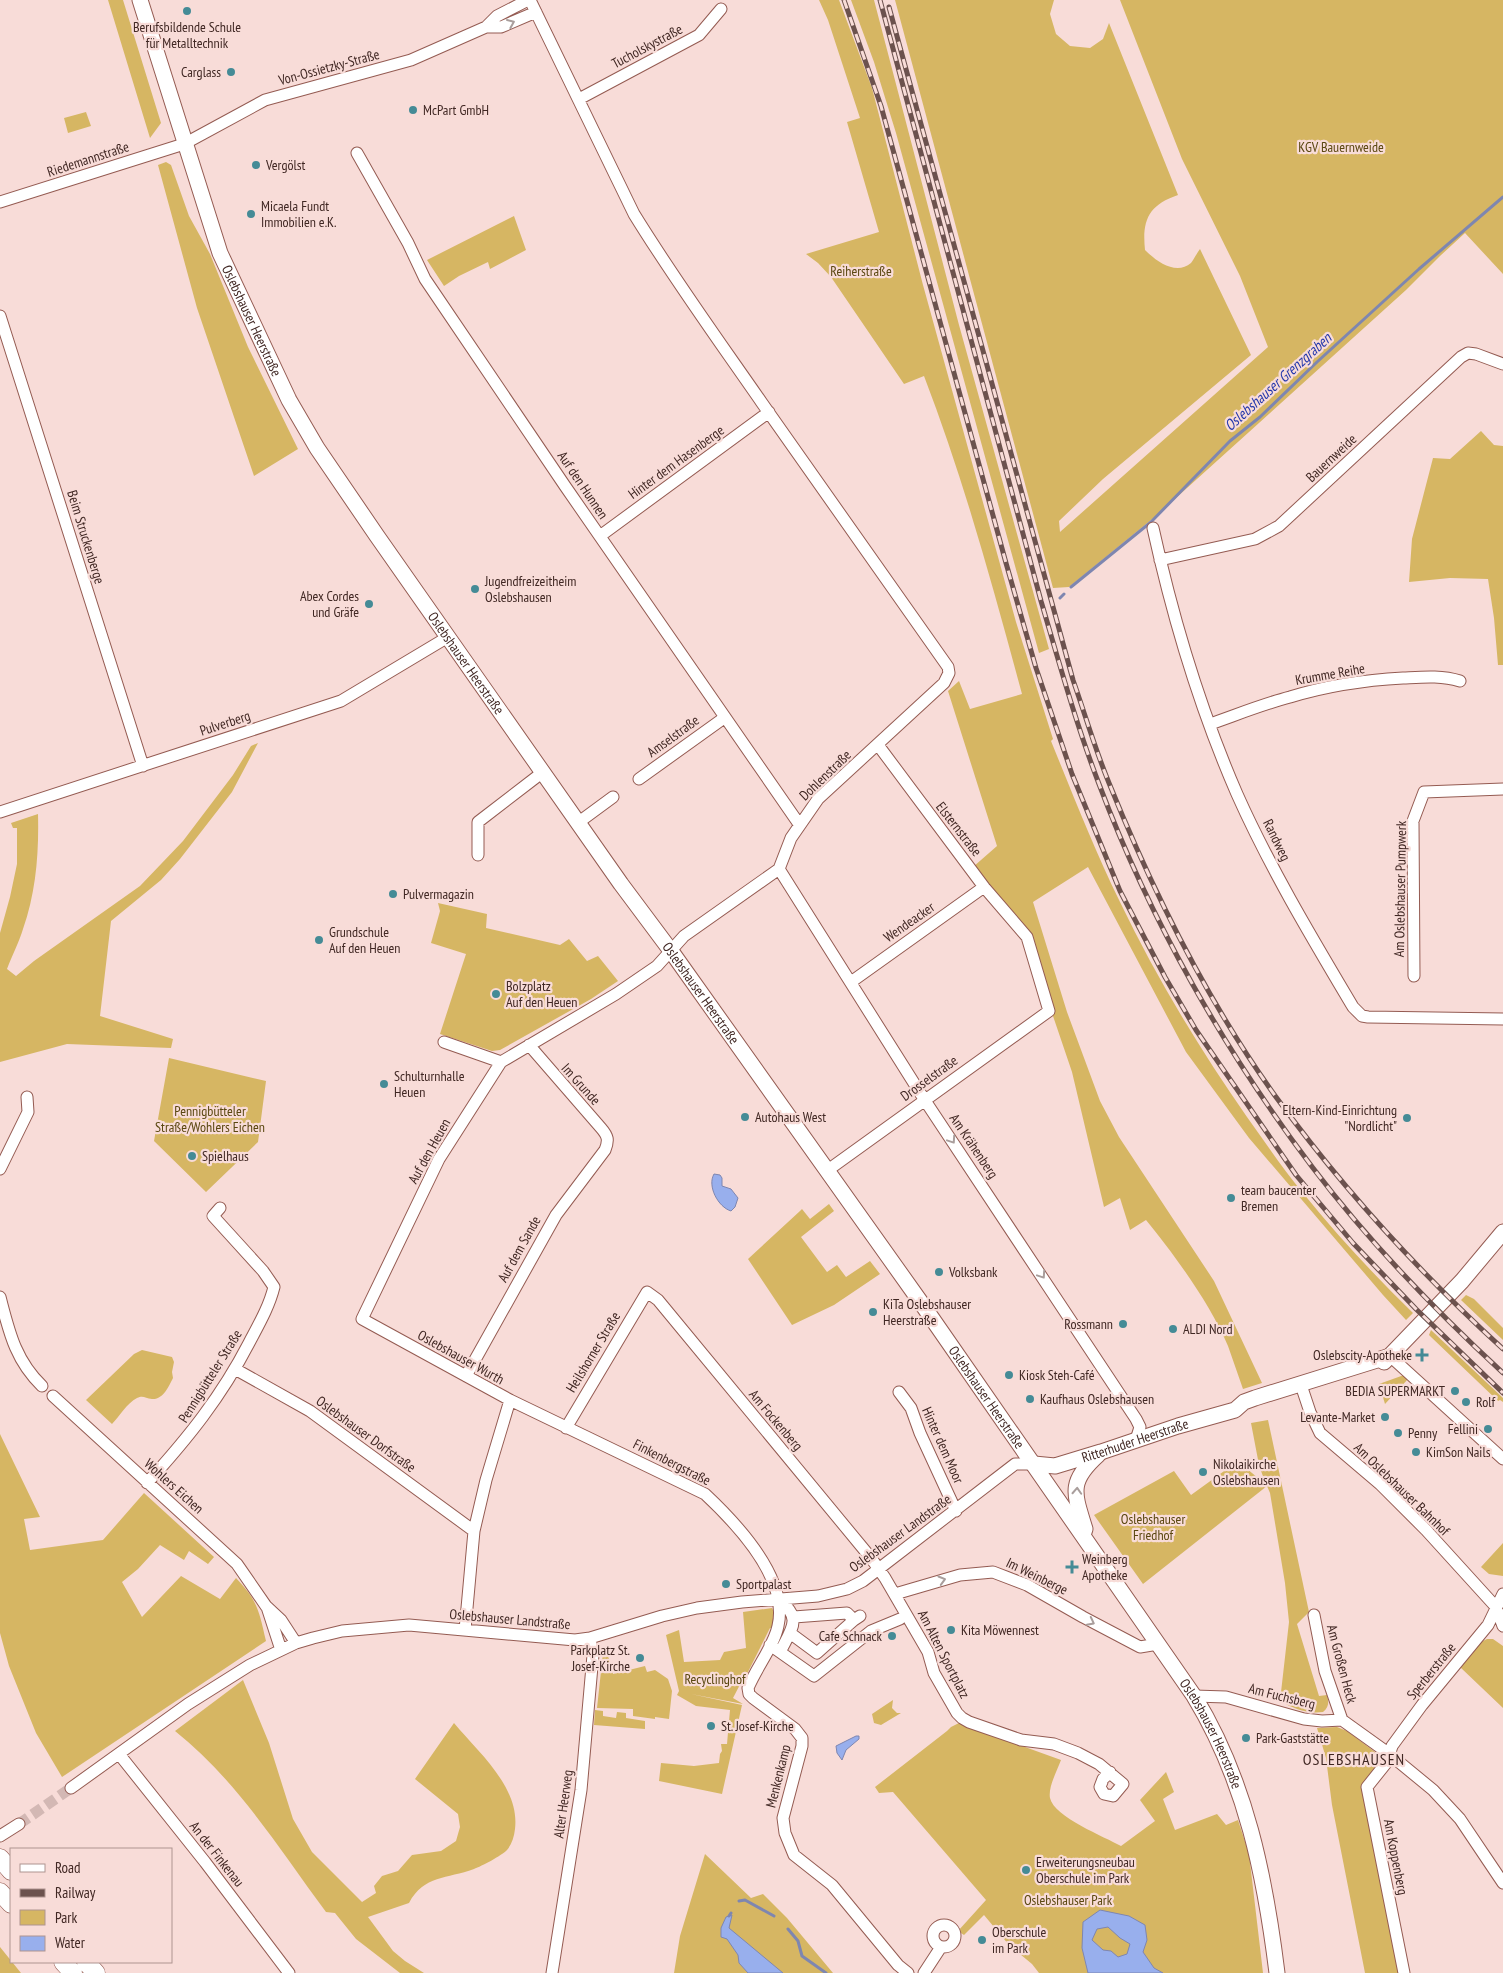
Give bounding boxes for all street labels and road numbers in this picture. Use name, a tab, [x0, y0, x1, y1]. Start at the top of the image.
street label: Tucholskystraße	[608, 20, 686, 72]
street label: Von-Ossietzky-Straße	[276, 45, 382, 89]
street label: Riedemannstraße	[45, 137, 131, 181]
street label: Oslebshauser Heerstraße	[218, 262, 286, 379]
street label: Hinter dem Hasenberge	[625, 421, 728, 503]
street label: Bauernweide	[1302, 430, 1360, 486]
street label: Auf den Hunnen	[554, 448, 612, 522]
street label: Beim Struckenberge	[63, 488, 109, 586]
street label: Oslebshauser Heerstraße	[424, 608, 508, 718]
street label: Krumme Reihe	[1294, 659, 1366, 689]
street label: Pulverberg	[197, 706, 253, 740]
street label: Amselstraße	[643, 711, 703, 761]
street label: Dohlenstraße	[795, 746, 855, 804]
street label: Elsternstraße	[932, 798, 986, 860]
street label: Randweg	[1259, 816, 1295, 864]
street label: Am Oslebshauser Pumpwerk	[1390, 820, 1410, 957]
street label: Wendeacker	[880, 898, 938, 946]
street label: Oslebshauser Heerstraße	[658, 938, 743, 1048]
street label: Drosselstraße	[897, 1051, 961, 1105]
street label: Im Grunde	[558, 1059, 605, 1109]
street label: Am Krähenberg	[946, 1110, 1002, 1182]
street label: Auf den Heuen	[404, 1115, 454, 1187]
street label: Auf dem Sande	[493, 1213, 545, 1285]
street label: Heilshorner Straße	[562, 1308, 624, 1396]
street label: Pennigbütteler Straße	[174, 1326, 246, 1426]
street label: Oslebshauser Wurth	[414, 1326, 508, 1388]
street label: Oslebshauser Heerstraße	[945, 1342, 1029, 1452]
street label: Am Fockenberg	[745, 1386, 807, 1454]
street label: Oslebshauser Dorfstraße	[313, 1392, 420, 1476]
street label: Hinter dem Moor	[918, 1404, 968, 1486]
street label: Ritterhuder Heerstraße	[1079, 1415, 1191, 1466]
street label: Finkenbergstraße	[630, 1435, 714, 1489]
street label: Am Oslebshauser Bahnhof	[1350, 1439, 1454, 1540]
street label: Wohlers Eichen	[141, 1455, 207, 1517]
street label: Oslebshauser Landstraße	[846, 1490, 955, 1576]
street label: Im Weinberge	[1003, 1553, 1071, 1599]
street label: Oslebshauser Landstraße	[449, 1605, 572, 1633]
street label: Am Alten Sportplatz	[914, 1607, 974, 1701]
street label: Am Großen Heck	[1323, 1623, 1361, 1706]
street label: Sperberstraße	[1403, 1639, 1460, 1703]
street label: Oslebshauser Heerstraße	[1176, 1675, 1246, 1791]
street label: Am Fuchsberg	[1247, 1679, 1317, 1713]
street label: Menkenkamp	[761, 1743, 795, 1809]
street label: Alter Heerweg	[549, 1769, 577, 1839]
street label: An der Finkenau	[186, 1818, 248, 1890]
street label: Am Koppenberg	[1380, 1818, 1412, 1896]

